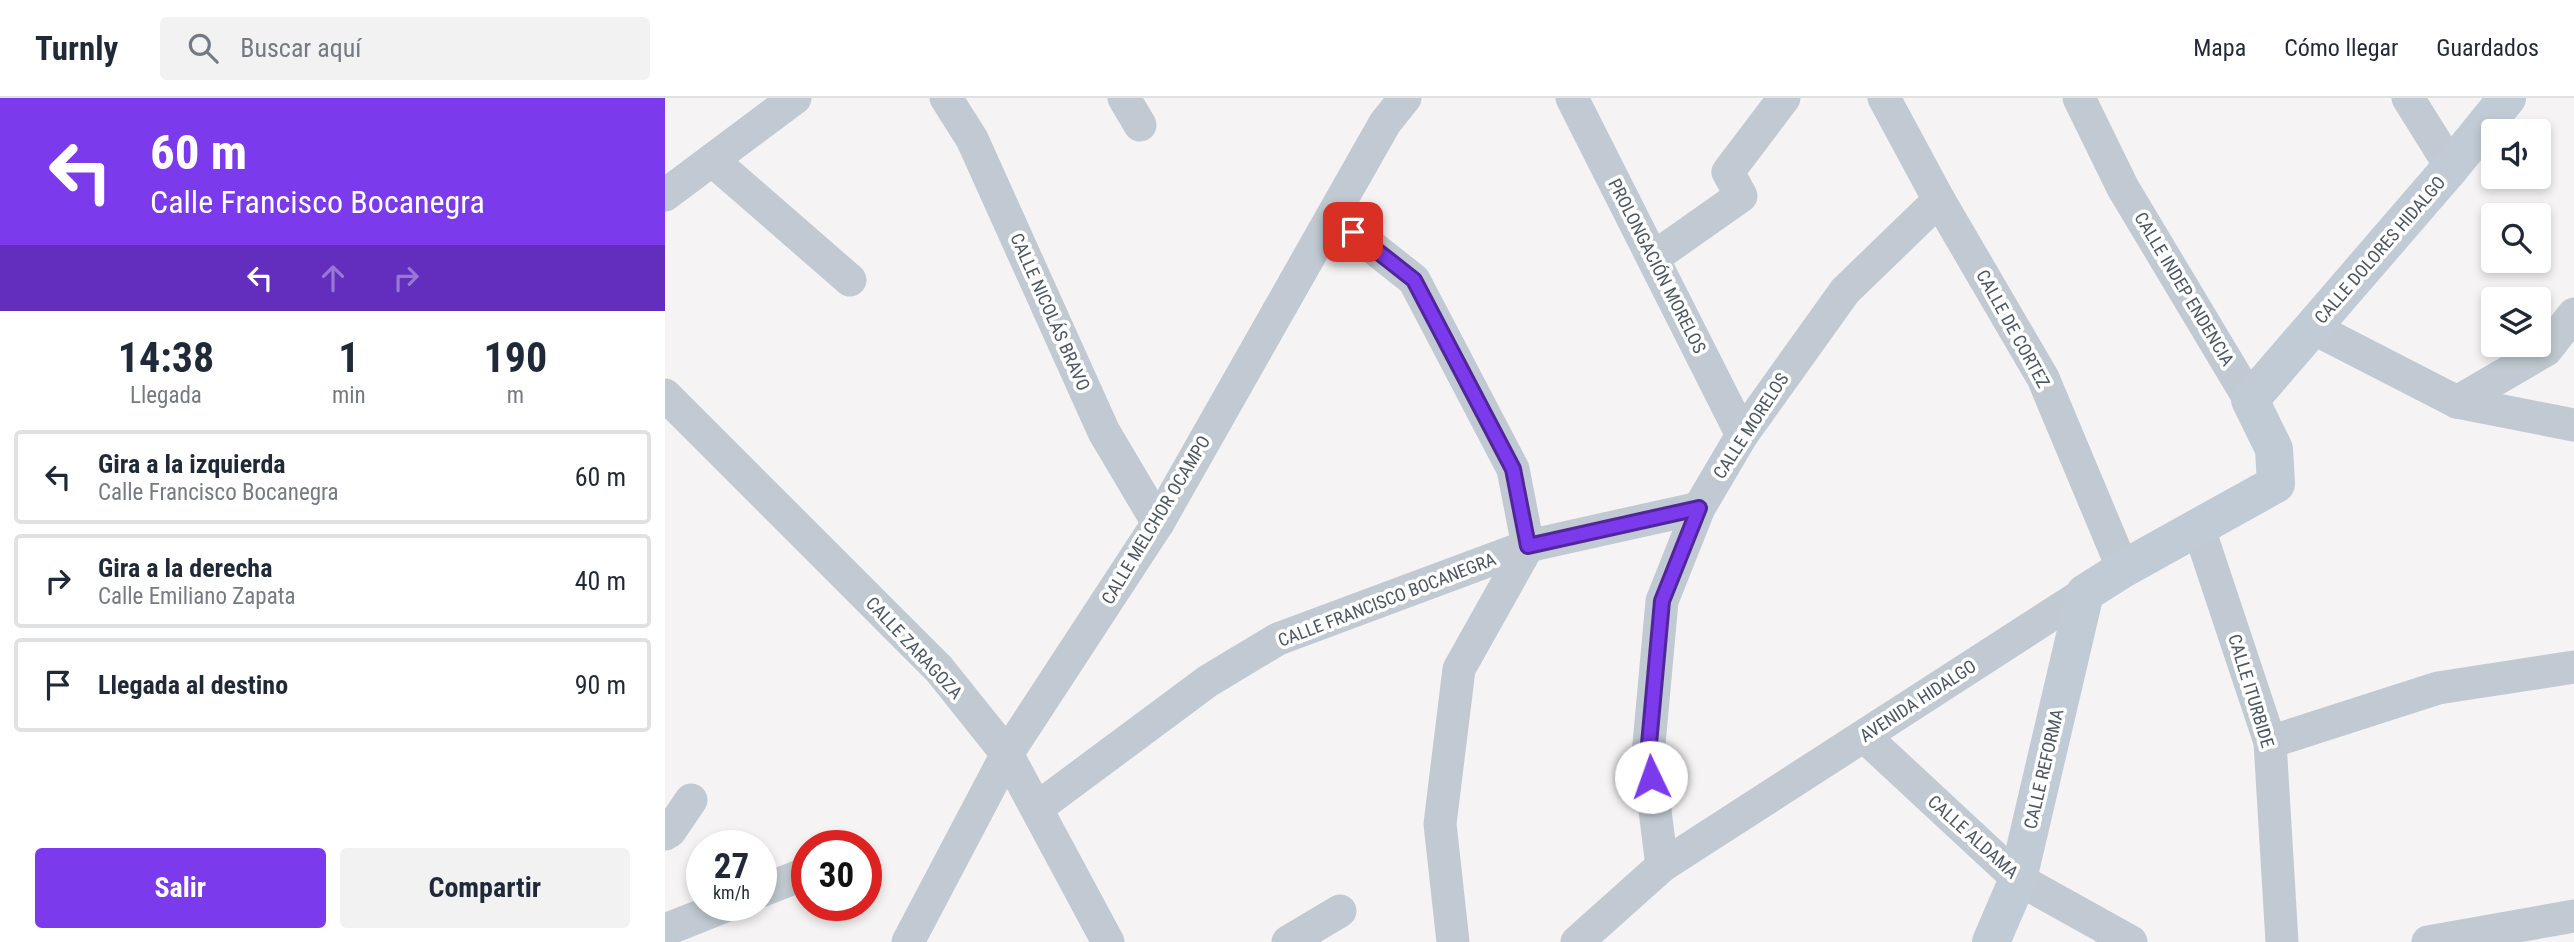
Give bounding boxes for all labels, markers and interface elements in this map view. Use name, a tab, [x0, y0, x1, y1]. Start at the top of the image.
search box	[160, 17, 650, 80]
text: Turnly	[35, 29, 118, 68]
icon: search	[184, 29, 222, 67]
text: Buscar aquí	[240, 33, 361, 63]
text: Mapa	[2193, 34, 2246, 62]
text: Cómo llegar	[2284, 34, 2398, 62]
text: Guardados	[2436, 34, 2539, 62]
map controls	[2481, 119, 2551, 357]
button: sound	[2481, 119, 2551, 189]
text: 60 m	[150, 124, 247, 181]
icon: left	[35, 126, 126, 217]
street label: CALLE DOLORES HIDALGO	[2310, 172, 2449, 328]
street label: PROLONGACIÓN MORELOS	[1604, 175, 1711, 357]
text: Calle Francisco Bocanegra	[150, 183, 485, 221]
pin	[1323, 202, 1383, 262]
button: search	[2481, 203, 2551, 273]
street label: CALLE INDEP ENDENCIA	[2130, 208, 2239, 370]
icon: arrive	[1334, 213, 1372, 251]
street label: CALLE NICOLÁS BRAVO	[1006, 230, 1095, 394]
icon: left	[241, 259, 279, 297]
icon: ahead	[314, 259, 352, 297]
icon: right	[387, 259, 425, 297]
street label: CALLE DE CORTEZ	[1972, 266, 2055, 391]
button: layers	[2481, 287, 2551, 357]
text: 14:38	[118, 333, 214, 382]
text: 1	[338, 333, 359, 382]
text: 190	[483, 333, 547, 382]
street label: CALLE MORELOS	[1709, 369, 1793, 483]
text: Llegada	[130, 382, 202, 409]
text: min	[332, 382, 366, 409]
text: m	[507, 382, 524, 409]
street label: CALLE MELCHOR OCAMPO	[1097, 432, 1214, 608]
text: Gira a la izquierda	[98, 449, 286, 479]
icon: left	[39, 458, 77, 496]
text: 60 m	[575, 462, 626, 492]
text: Calle Francisco Bocanegra	[98, 479, 339, 506]
street label: CALLE FRANCISCO BOCANEGRA	[1275, 548, 1499, 651]
text: Gira a la derecha	[98, 553, 272, 583]
icon: right	[39, 562, 77, 600]
text: 40 m	[575, 566, 626, 596]
text: Calle Emiliano Zapata	[98, 583, 295, 610]
street label: CALLE ZARAGOZA	[862, 592, 967, 703]
street label: CALLE ITURBIDE	[2224, 632, 2279, 750]
street label: AVENIDA HIDALGO	[1856, 655, 1980, 746]
icon: arrive	[39, 666, 77, 704]
text: Llegada al destino	[98, 670, 288, 700]
text: 90 m	[575, 670, 626, 700]
street label: CALLE REFORMA	[2020, 706, 2068, 831]
position arrow	[1614, 740, 1688, 814]
street label: CALLE ALDAMA	[1924, 791, 2023, 883]
speed limit sign: 30	[791, 830, 882, 921]
text: 27	[714, 846, 749, 887]
button: Salir	[35, 848, 326, 928]
button: Compartir	[340, 848, 630, 928]
text: km/h	[713, 882, 750, 903]

